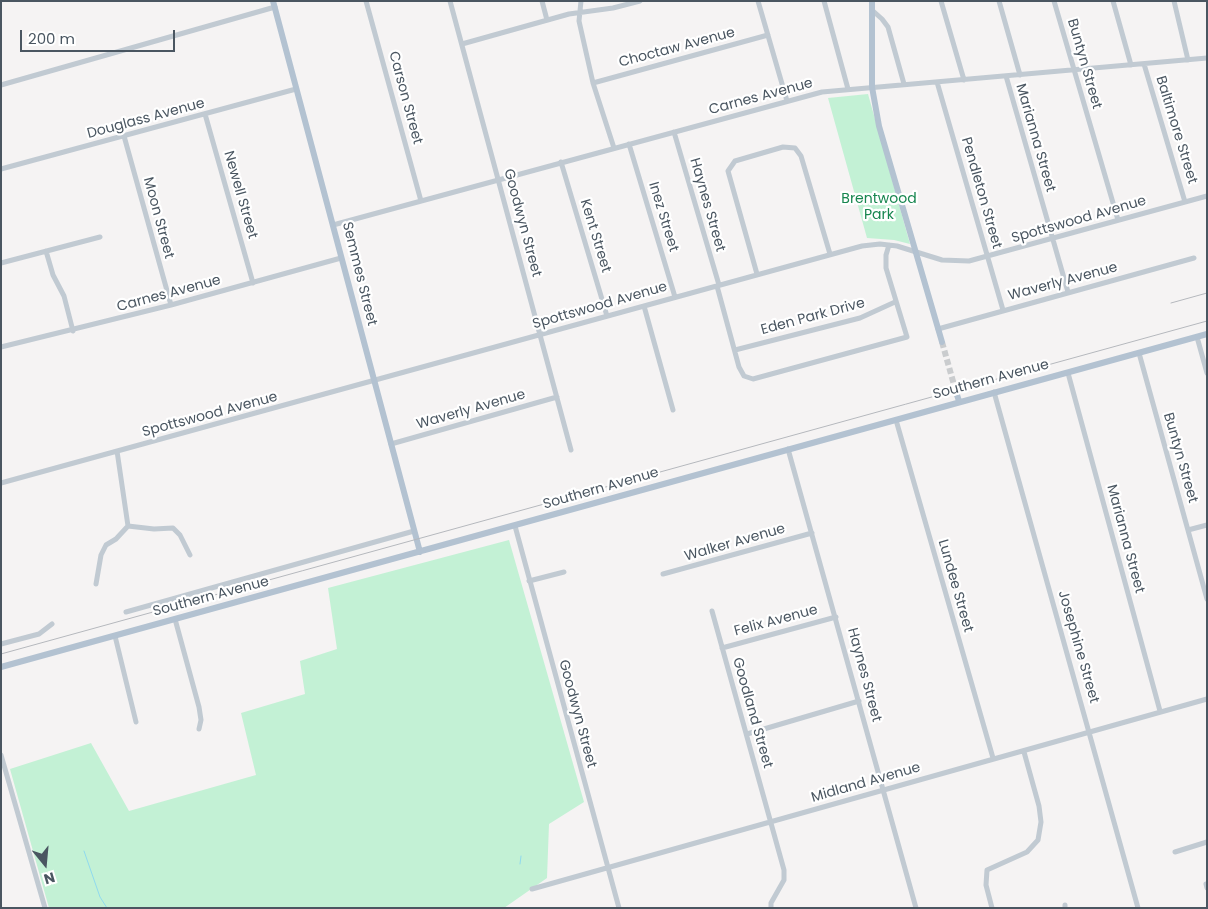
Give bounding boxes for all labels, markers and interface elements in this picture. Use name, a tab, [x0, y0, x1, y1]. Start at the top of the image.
street label: Buntyn Street	[1063, 17, 1105, 111]
scale bar	[22, 20, 178, 52]
street label: Choctaw Avenue	[617, 24, 737, 72]
text: 200 m	[28, 28, 75, 49]
street label: Carson Street	[385, 50, 425, 146]
street label: Baltimore Street	[1152, 74, 1200, 186]
street label: Carnes Avenue	[707, 75, 815, 119]
street label: Marianna Street	[1012, 82, 1058, 194]
street label: Douglass Avenue	[85, 95, 207, 143]
street label: Pendleton Street	[957, 135, 1005, 251]
street label: Newell Street	[219, 149, 261, 241]
street label: Haynes Street	[686, 156, 728, 254]
street label: Goodwyn Street	[499, 167, 545, 279]
street label: Moon Street	[139, 175, 177, 261]
street label: Inez Street	[644, 180, 682, 254]
park label: Brentwood Park	[841, 191, 917, 223]
street label: Spottswood Avenue	[1010, 193, 1148, 247]
street label: Kent Street	[576, 197, 614, 275]
street label: Semmes Street	[338, 220, 380, 328]
street label: Waverly Avenue	[1006, 259, 1120, 305]
street label: Carnes Avenue	[115, 272, 223, 316]
street label: Spottswood Avenue	[531, 279, 669, 333]
street label: Eden Park Drive	[759, 295, 867, 339]
street label: Southern Avenue	[931, 356, 1051, 404]
street label: Waverly Avenue	[415, 386, 527, 434]
street label: Spottswood Avenue	[141, 389, 279, 441]
street label: Buntyn Street	[1159, 411, 1201, 505]
street label: Southern Avenue	[541, 464, 661, 514]
street label: Marianna Street	[1102, 483, 1148, 595]
street label: Walker Avenue	[683, 521, 787, 565]
street label: Lundee Street	[934, 538, 976, 634]
street label: Southern Avenue	[151, 573, 271, 621]
street label: Josephine Street	[1054, 589, 1102, 705]
street label: Felix Avenue	[732, 602, 820, 640]
street label: Haynes Street	[843, 626, 885, 724]
street label: Goodland Street	[728, 656, 776, 770]
street label: Goodwyn Street	[554, 658, 600, 770]
street label: Midland Avenue	[810, 759, 922, 807]
north arrow	[20, 839, 70, 889]
text: N	[41, 867, 57, 889]

